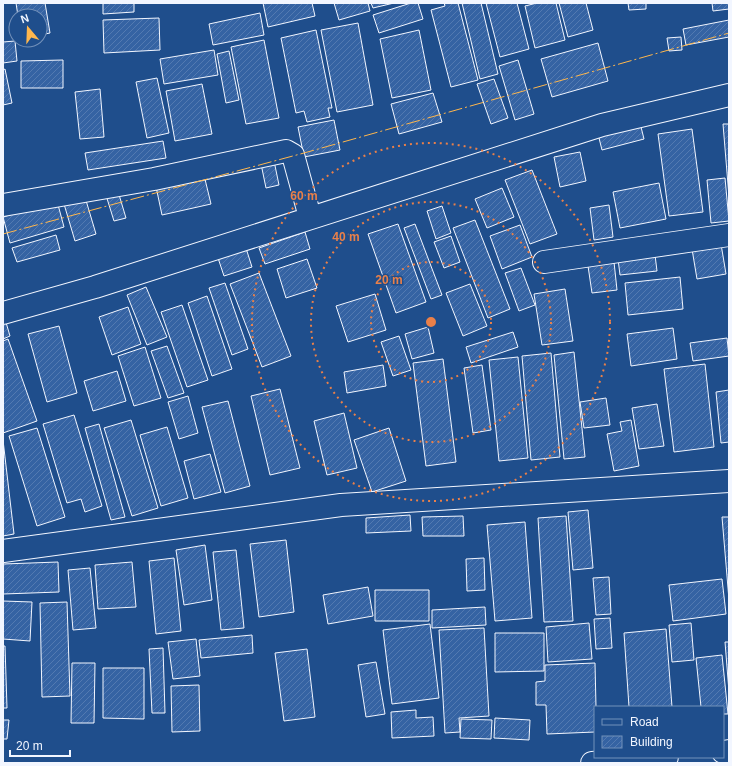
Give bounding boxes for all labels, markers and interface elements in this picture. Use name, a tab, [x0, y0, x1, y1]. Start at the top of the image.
north arrow	[8, 8, 48, 48]
text: N	[19, 12, 31, 26]
text: 60 m	[290, 189, 318, 203]
text: 40 m	[332, 230, 360, 244]
text: 20 m	[375, 273, 403, 287]
centre of rings	[424, 315, 438, 329]
legend	[594, 706, 724, 758]
text: Road	[630, 715, 659, 729]
scale bar	[10, 732, 70, 758]
text: Building	[630, 735, 673, 749]
text: 20 m	[16, 739, 43, 753]

